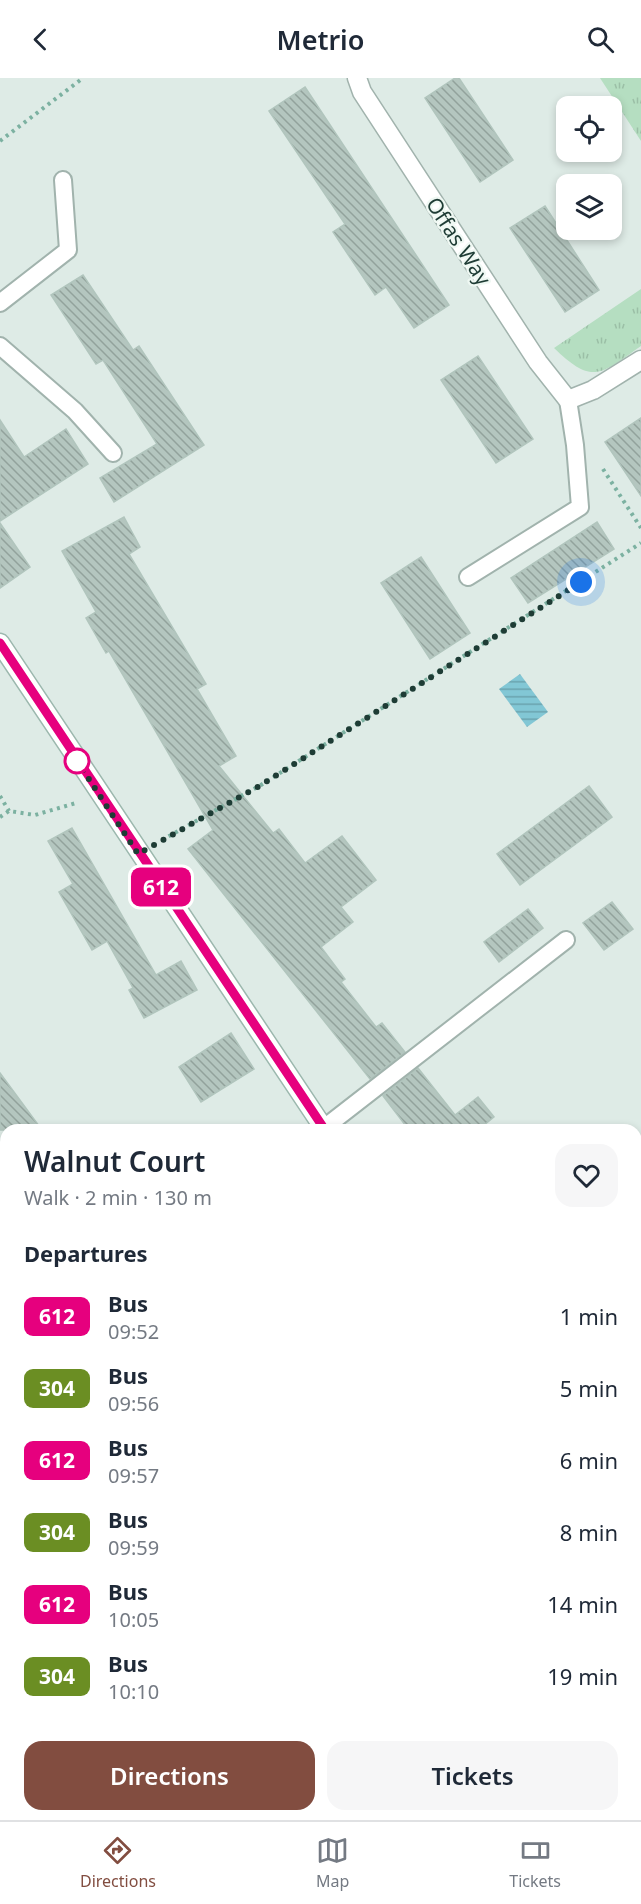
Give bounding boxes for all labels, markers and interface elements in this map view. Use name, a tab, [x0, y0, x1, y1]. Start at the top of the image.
text: Metrio	[277, 21, 364, 58]
icon: back	[24, 23, 57, 56]
icon: search	[584, 23, 617, 56]
map controls	[556, 96, 622, 240]
button: locate	[556, 96, 622, 162]
button: layers	[556, 174, 622, 240]
street label: Offas Way	[420, 192, 498, 291]
your location	[566, 567, 596, 597]
unlabelled marker	[64, 748, 90, 774]
line badge: 612	[126, 868, 195, 906]
text: 612	[143, 873, 179, 901]
text: Walnut Court	[24, 1142, 205, 1180]
button: heart	[555, 1144, 618, 1207]
text: Walk · 2 min · 130 m	[24, 1184, 212, 1211]
text: Departures	[24, 1238, 148, 1268]
text: Bus	[108, 1288, 148, 1318]
text: 1 min	[560, 1301, 618, 1331]
text: 612	[39, 1302, 75, 1330]
text: 09:52	[108, 1318, 159, 1345]
text: Bus	[108, 1360, 148, 1390]
text: 5 min	[560, 1373, 618, 1403]
text: 304	[39, 1374, 75, 1402]
text: 09:56	[108, 1390, 159, 1417]
text: Bus	[108, 1432, 148, 1462]
text: 6 min	[560, 1445, 618, 1475]
text: 612	[39, 1446, 75, 1474]
text: 09:57	[108, 1462, 159, 1489]
text: Bus	[108, 1504, 148, 1534]
text: 8 min	[560, 1517, 618, 1547]
text: 304	[39, 1518, 75, 1546]
text: 09:59	[108, 1534, 159, 1561]
text: Bus	[108, 1576, 148, 1606]
text: 14 min	[547, 1589, 618, 1619]
text: 612	[39, 1590, 75, 1618]
text: 10:05	[108, 1606, 159, 1633]
text: Bus	[108, 1648, 148, 1678]
text: 19 min	[547, 1661, 618, 1691]
text: 304	[39, 1662, 75, 1690]
text: 10:10	[108, 1678, 159, 1705]
button: Directions	[24, 1741, 315, 1810]
button: Tickets	[327, 1741, 618, 1810]
tab: Directions	[80, 1834, 156, 1892]
tab: Map	[316, 1834, 349, 1892]
tab: Tickets	[509, 1834, 561, 1892]

